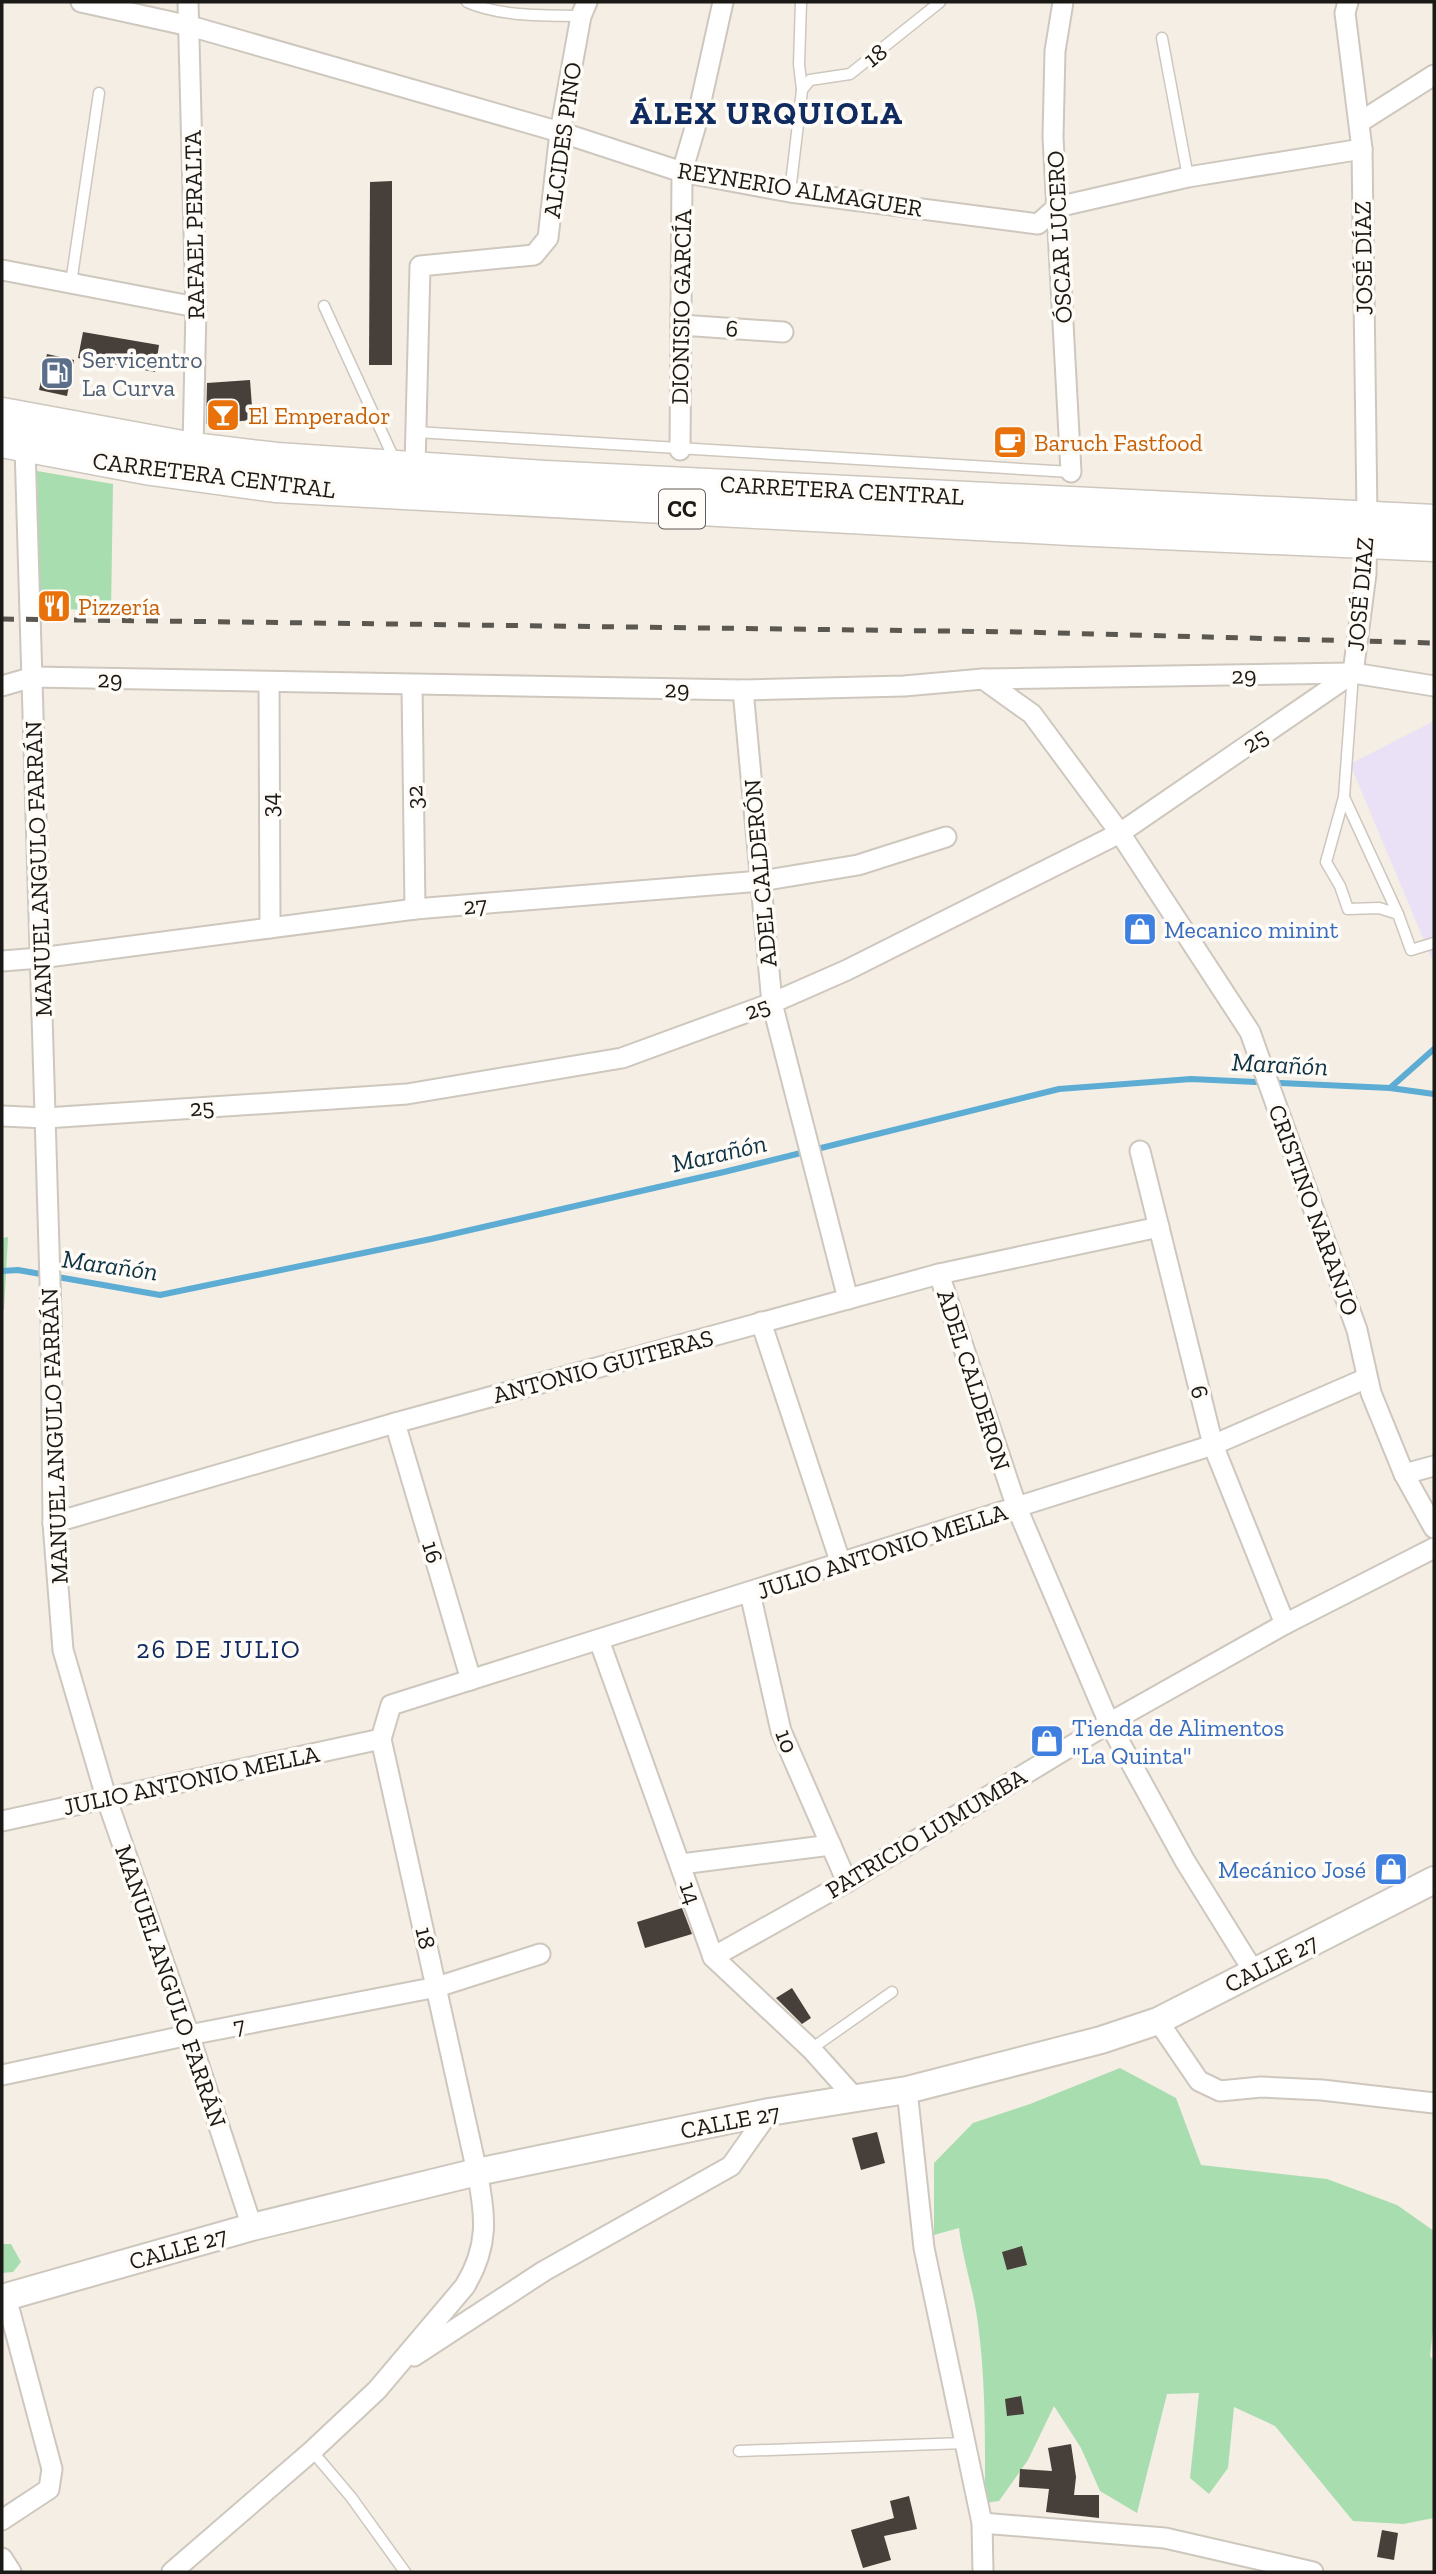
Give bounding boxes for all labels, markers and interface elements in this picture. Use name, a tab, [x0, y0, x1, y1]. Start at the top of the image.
street label: 18	[857, 37, 893, 73]
street label: ALCIDES PINO	[537, 60, 587, 220]
district label: ÁLEX URQUIOLA	[630, 94, 904, 132]
street label: RAFAEL PERALTA	[178, 130, 210, 320]
street label: ÓSCAR LUCERO	[1040, 150, 1078, 324]
street label: REYNERIO ALMAGUER	[676, 155, 925, 223]
street label: JOSÉ DÍAZ	[1348, 201, 1378, 315]
street label: DIONISIO GARCÍA	[665, 209, 697, 405]
street label: 6	[725, 313, 739, 343]
place label: Servicentro La Curva	[82, 345, 203, 402]
fuel station icon: Servicentro La Curva	[38, 354, 76, 392]
bar icon: El Emperador	[204, 396, 242, 434]
place label: El Emperador	[248, 401, 391, 430]
cafe icon: Baruch Fastfood	[991, 423, 1029, 461]
place label: Baruch Fastfood	[1034, 428, 1203, 457]
street label: CARRETERA CENTRAL	[91, 446, 337, 504]
street label: CARRETERA CENTRAL	[719, 469, 965, 511]
road number: CC	[659, 489, 705, 528]
street label: JOSÉ DIAZ	[1341, 536, 1379, 652]
restaurant icon: Pizzería	[35, 587, 73, 625]
place label: Pizzería	[78, 592, 161, 621]
street label: 29	[1231, 660, 1257, 690]
street label: 29	[97, 664, 123, 694]
street label: 29	[664, 674, 690, 704]
street label: MANUEL ANGULO FARRÁN	[18, 720, 58, 1018]
street label: 25	[1237, 721, 1273, 759]
street label: ADEL CALDERÓN	[737, 778, 783, 968]
street label: 32	[399, 785, 429, 809]
street label: 34	[255, 793, 284, 817]
street label: 27	[462, 890, 488, 920]
shop icon: Mecanico minint	[1121, 910, 1159, 948]
place label: Mecanico minint	[1164, 915, 1339, 944]
street label: 25	[740, 990, 774, 1026]
water label: Marañón	[1231, 1045, 1329, 1083]
street label: 25	[189, 1092, 215, 1122]
street label: CRISTINO NARANJO	[1262, 1100, 1366, 1320]
water label: Marañón	[668, 1127, 770, 1179]
water label: Marañón	[60, 1242, 160, 1288]
street label: ADEL CALDERON	[931, 1286, 1017, 1474]
street label: MANUEL ANGULO FARRÁN	[34, 1287, 74, 1585]
street label: ANTONIO GUITERAS	[490, 1323, 716, 1409]
street label: 6	[1184, 1382, 1216, 1402]
street label: JULIO ANTONIO MELLA	[753, 1497, 1011, 1605]
street label: 16	[416, 1537, 450, 1567]
district label: 26 DE JULIO	[136, 1633, 302, 1665]
place label: Tienda de Alimentos "La Quinta"	[1072, 1713, 1284, 1770]
shop icon: Tienda de Alimentos "La Quinta"	[1028, 1722, 1066, 1760]
street label: 10	[769, 1725, 805, 1757]
street label: JULIO ANTONIO MELLA	[60, 1739, 322, 1821]
street label: PATRICIO LUMUMBA	[820, 1761, 1032, 1904]
street label: MANUEL ANGULO FARRÁN	[109, 1841, 233, 2131]
shop icon: Mecánico José	[1372, 1850, 1410, 1888]
place label: Mecánico José	[1218, 1855, 1366, 1884]
street label: 14	[674, 1878, 708, 1908]
street label: 18	[409, 1924, 443, 1952]
street label: CALLE 27	[1220, 1927, 1322, 1999]
street label: 7	[231, 2010, 247, 2040]
street label: CALLE 27	[678, 2097, 782, 2145]
street label: CALLE 27	[126, 2220, 230, 2276]

